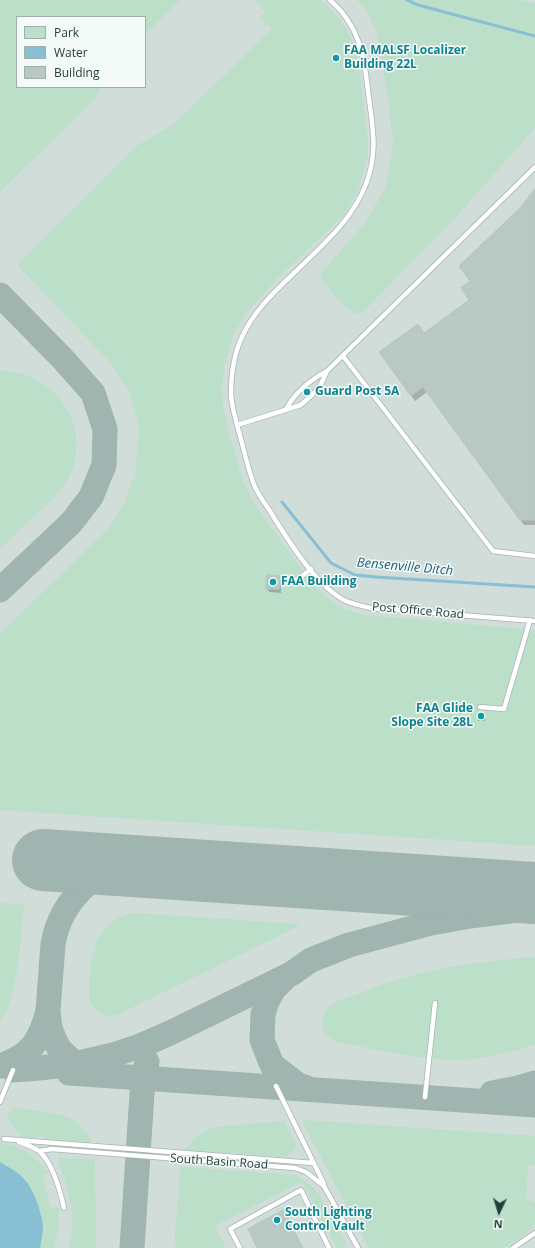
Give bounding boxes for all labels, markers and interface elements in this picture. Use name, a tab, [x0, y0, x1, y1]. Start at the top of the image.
legend	[16, 16, 146, 88]
text: Park	[54, 24, 79, 41]
text: Water	[54, 44, 88, 61]
place label: FAA MALSF Localizer Building 22L	[344, 44, 466, 72]
marker: FAA MALSF Localizer Building 22L	[331, 53, 341, 63]
text: Building	[54, 64, 99, 81]
place label: Guard Post 5A	[315, 385, 399, 399]
marker: Guard Post 5A	[302, 387, 312, 397]
water label: Bensenville Ditch	[356, 555, 454, 579]
place label: FAA Building	[281, 575, 356, 589]
marker: FAA Building	[268, 577, 278, 587]
street label: Post Office Road	[371, 600, 465, 622]
place label: FAA Glide Slope Site 28L	[391, 702, 473, 730]
marker: FAA Glide Slope Site 28L	[476, 711, 486, 721]
street label: South Basin Road	[170, 1151, 268, 1173]
north arrow	[479, 1192, 519, 1232]
place label: South Lighting Control Vault	[285, 1206, 372, 1234]
marker: South Lighting Control Vault	[272, 1215, 282, 1225]
text: N	[493, 1217, 503, 1232]

